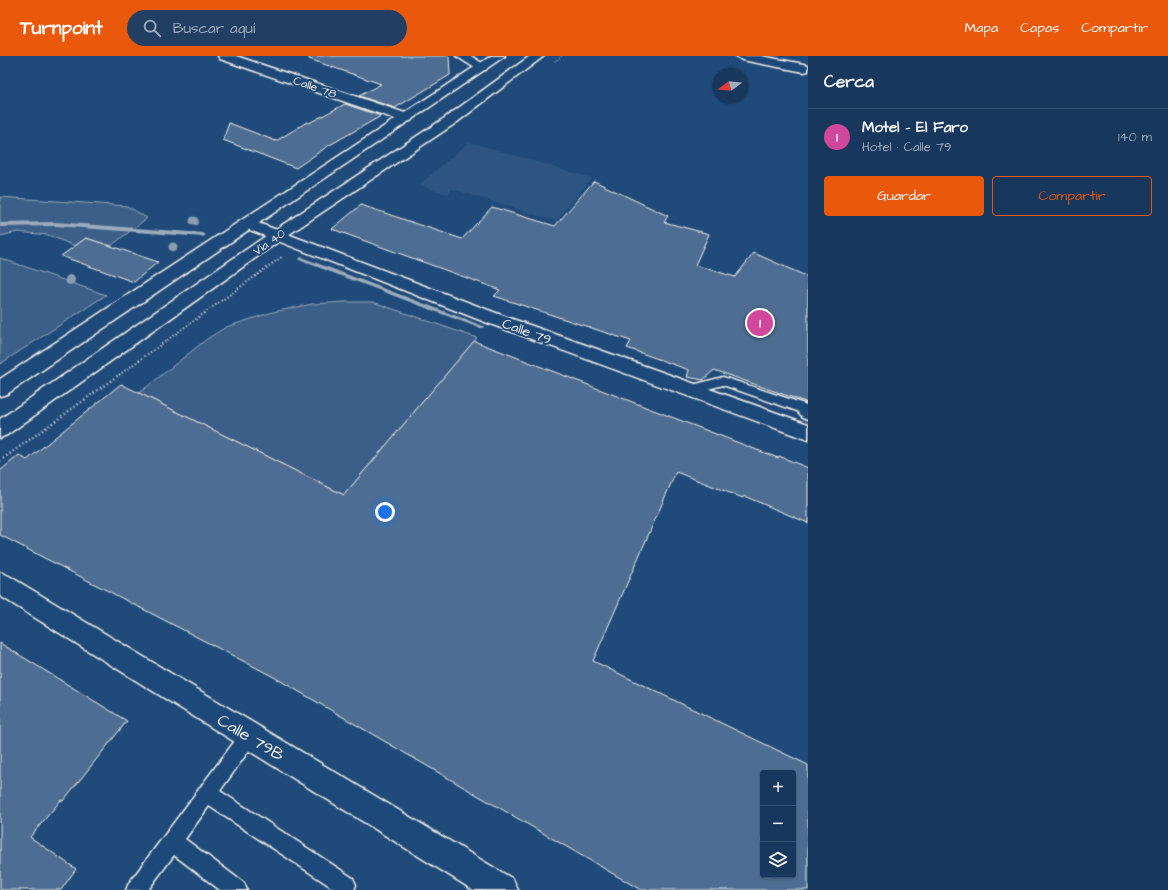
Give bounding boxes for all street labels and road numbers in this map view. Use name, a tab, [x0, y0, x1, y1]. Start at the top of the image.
street label: Calle 78	[291, 72, 339, 103]
street label: Vía 40	[250, 225, 289, 260]
street label: Calle 79	[499, 314, 554, 350]
street label: Calle 79B	[212, 708, 288, 767]

